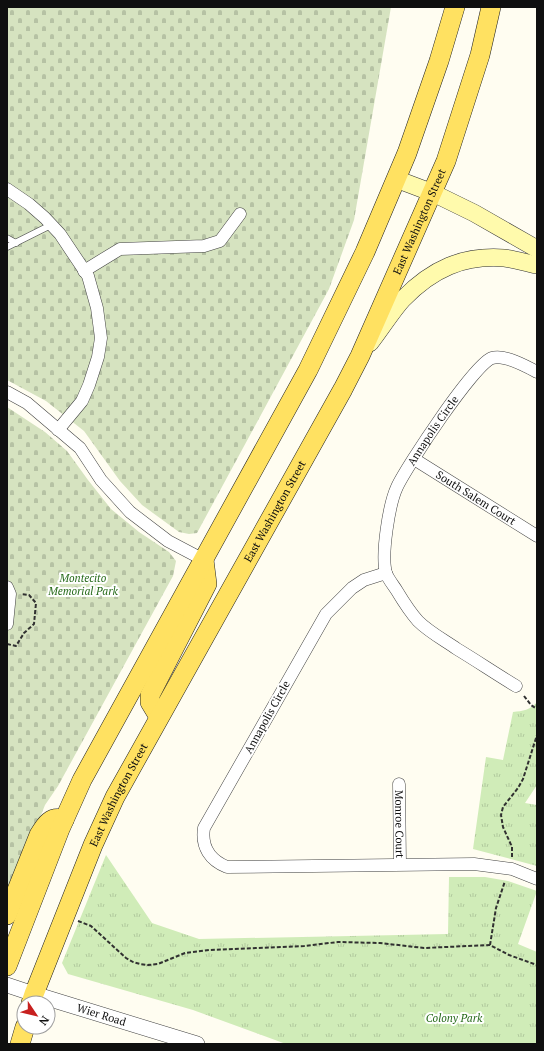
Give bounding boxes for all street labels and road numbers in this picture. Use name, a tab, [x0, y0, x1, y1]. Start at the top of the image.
street label: East Washington Street	[390, 166, 449, 277]
street label: Annapolis Circle	[404, 392, 462, 468]
street label: East Washington Street	[241, 458, 309, 564]
street label: South Salem Court	[433, 467, 518, 528]
street label: Annapolis Circle	[241, 678, 293, 756]
street label: East Washington Street	[86, 741, 151, 849]
street label: Monroe Court	[392, 790, 407, 858]
street label: Wier Road	[75, 1001, 128, 1029]

